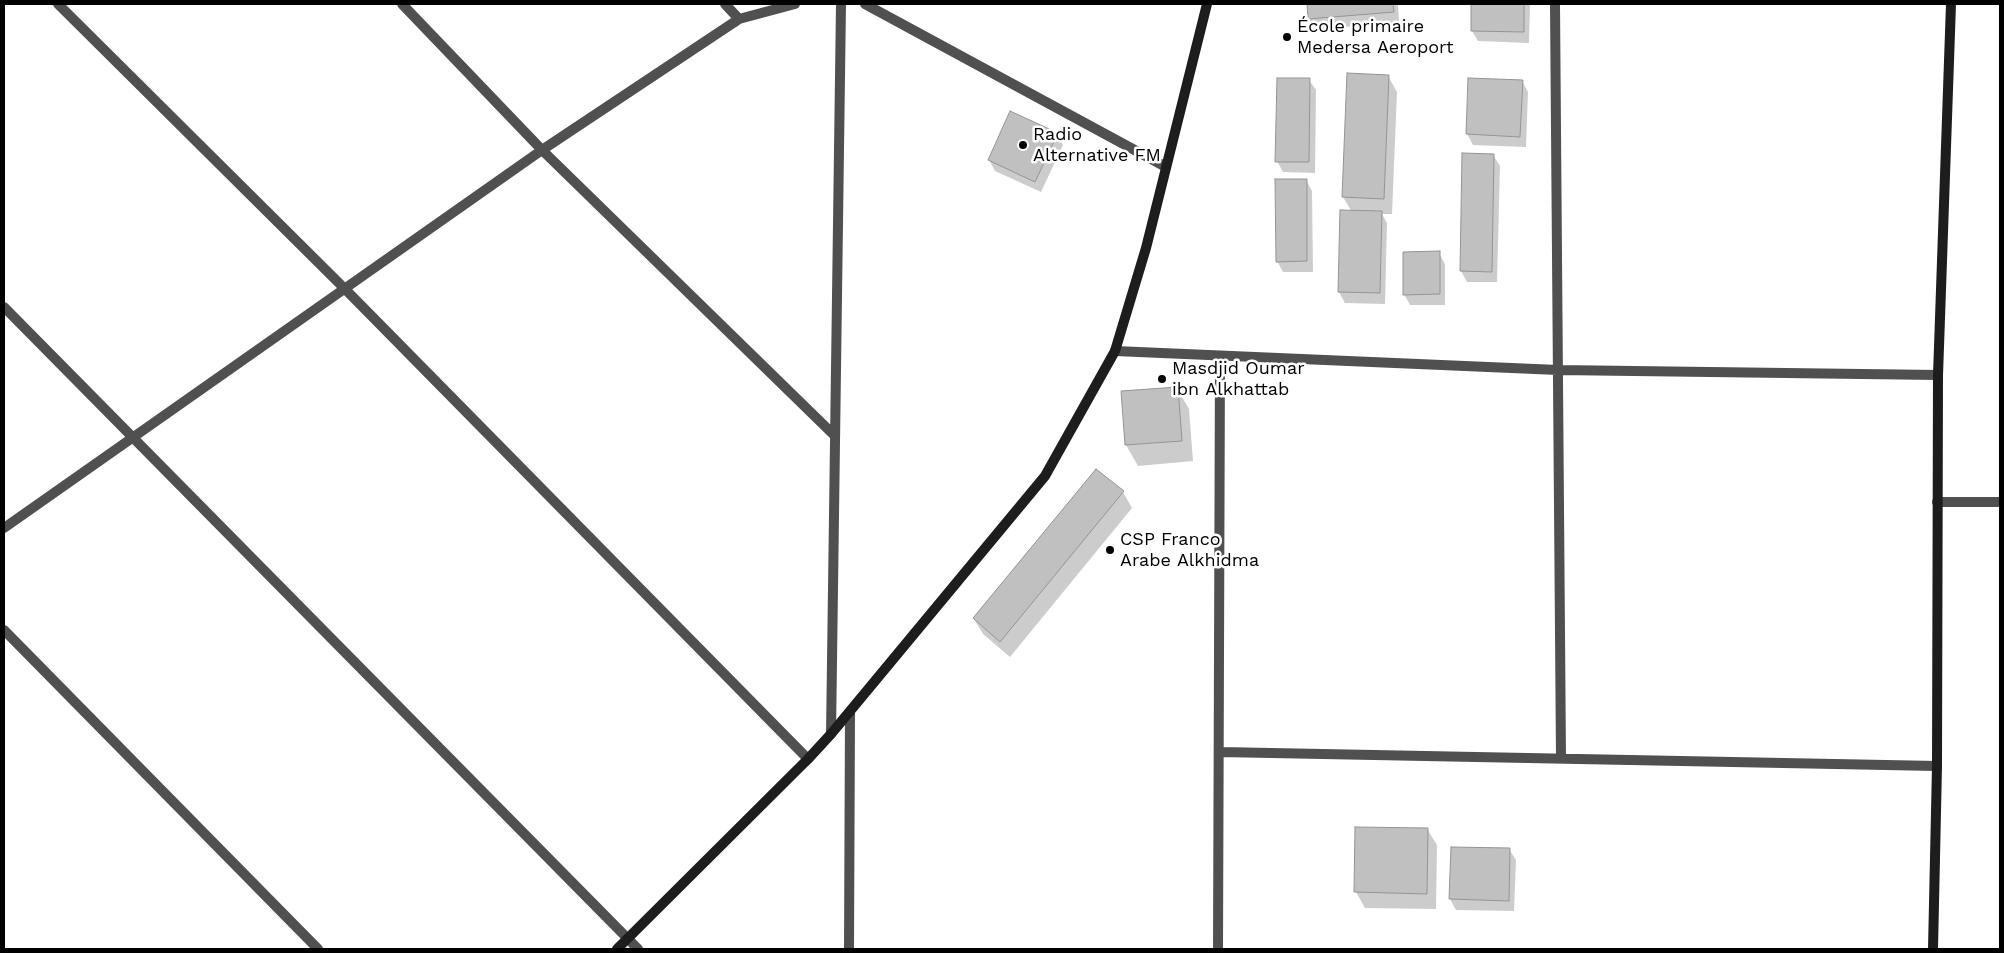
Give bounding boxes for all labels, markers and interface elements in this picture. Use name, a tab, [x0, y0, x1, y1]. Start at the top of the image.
place label: École primaire Medersa Aeroport	[1297, 16, 1453, 58]
marker: École primaire Medersa Aeroport	[1281, 31, 1293, 43]
place label: Radio Alternative FM	[1033, 124, 1161, 166]
marker: Radio Alternative FM	[1017, 139, 1029, 151]
place label: Masdjid Oumar ibn Alkhattab	[1172, 358, 1304, 400]
marker: Masdjid Oumar ibn Alkhattab	[1156, 373, 1168, 385]
place label: CSP Franco Arabe Alkhidma	[1120, 529, 1259, 572]
marker: CSP Franco Arabe Alkhidma	[1104, 544, 1116, 556]

